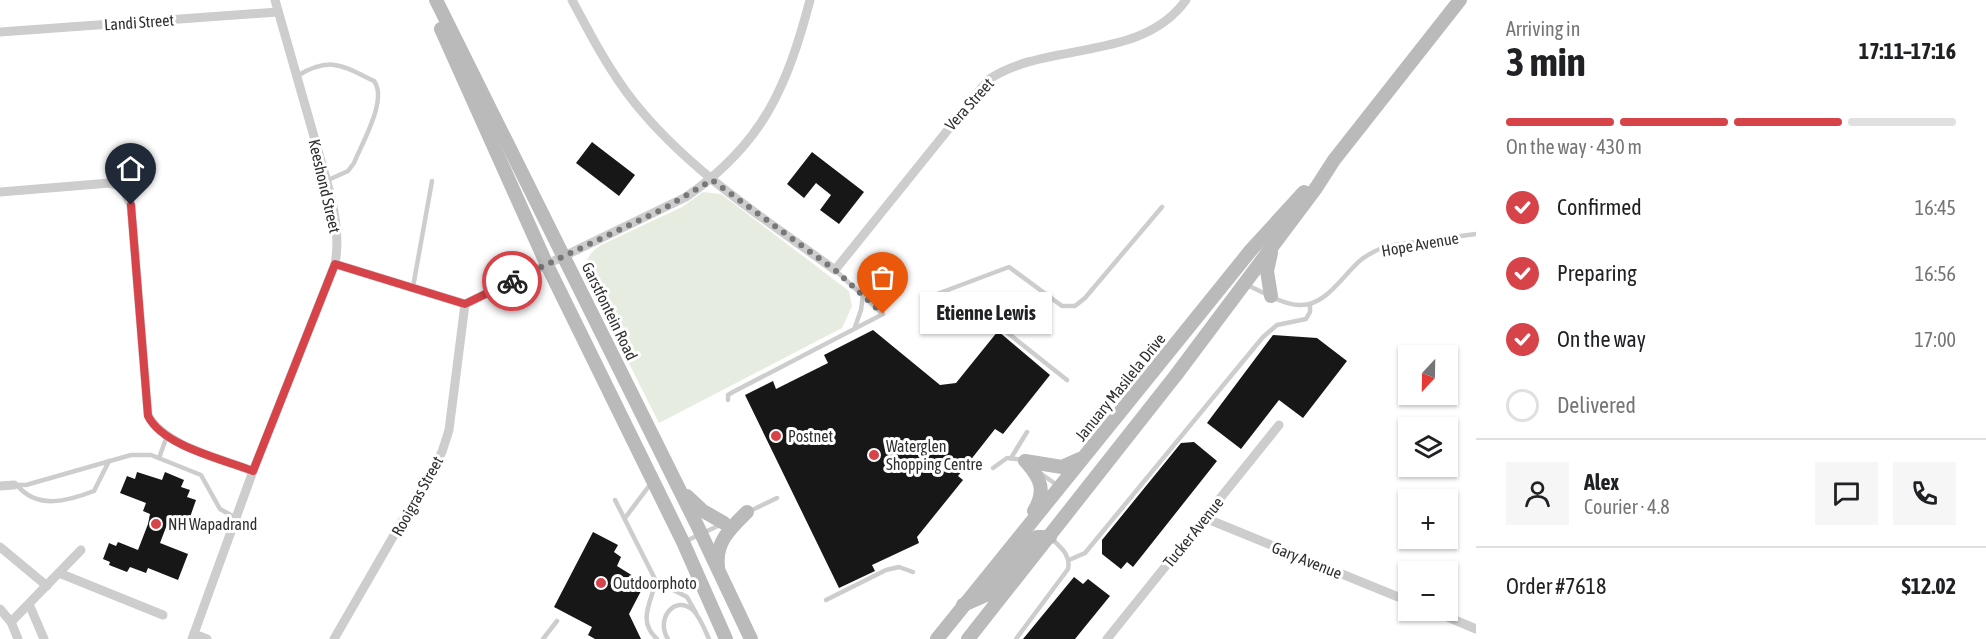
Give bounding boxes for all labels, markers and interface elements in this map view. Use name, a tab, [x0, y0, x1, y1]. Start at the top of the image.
street label: Landi Street	[103, 11, 175, 33]
text: Arriving in	[1506, 17, 1580, 40]
text: 17:11–17:16	[1859, 38, 1956, 64]
text: 3 min	[1506, 40, 1586, 84]
street label: Vera Street	[941, 74, 997, 134]
text: On the way · 430 m	[1506, 135, 1642, 158]
street label: Keeshond Street	[305, 137, 345, 235]
pin	[105, 143, 156, 205]
icon: home	[114, 152, 147, 185]
icon: check	[1506, 191, 1539, 224]
text: Confirmed	[1557, 194, 1642, 220]
text: 16:45	[1915, 196, 1956, 219]
street label: Hope Avenue	[1380, 228, 1460, 261]
courier	[482, 251, 542, 311]
pin	[857, 252, 908, 314]
icon: check	[1506, 257, 1539, 290]
street label: Garstfontein Road	[579, 259, 641, 363]
text: Preparing	[1557, 260, 1637, 286]
icon: bag	[866, 261, 899, 294]
text: 16:56	[1915, 262, 1956, 285]
icon: bike	[496, 265, 529, 298]
callout: Etienne Lewis	[919, 293, 1051, 335]
text: Etienne Lewis	[936, 301, 1036, 324]
icon: check	[1506, 323, 1539, 356]
text: On the way	[1557, 326, 1646, 352]
text: 17:00	[1914, 328, 1956, 351]
street label: January Masilela Drive	[1071, 330, 1170, 445]
north arrow	[1398, 345, 1458, 405]
map controls	[1398, 345, 1458, 621]
text: Delivered	[1557, 392, 1636, 418]
button: layers	[1398, 417, 1458, 477]
place label: Postnet	[788, 427, 833, 445]
marker: Postnet	[769, 429, 783, 443]
place label: Waterglen Shopping Centre	[886, 437, 983, 474]
marker: Waterglen Shopping Centre	[867, 448, 881, 462]
street label: Rooigras Street	[388, 453, 447, 540]
button: person	[1506, 462, 1569, 525]
button: chat	[1815, 462, 1878, 525]
button: phone	[1893, 462, 1956, 525]
text: Alex	[1584, 469, 1619, 495]
button: +	[1398, 489, 1458, 549]
street label: Tucker Avenue	[1159, 493, 1227, 571]
text: Courier · 4.8	[1584, 495, 1670, 518]
place label: NH Wapadrand	[168, 515, 257, 534]
marker: NH Wapadrand	[149, 517, 163, 531]
street label: Gary Avenue	[1269, 538, 1345, 583]
button: −	[1398, 561, 1458, 621]
text: Order #7618	[1506, 573, 1606, 599]
text: $12.02	[1901, 573, 1956, 599]
place label: Outdoorphoto	[613, 574, 697, 593]
marker: Outdoorphoto	[594, 576, 608, 590]

